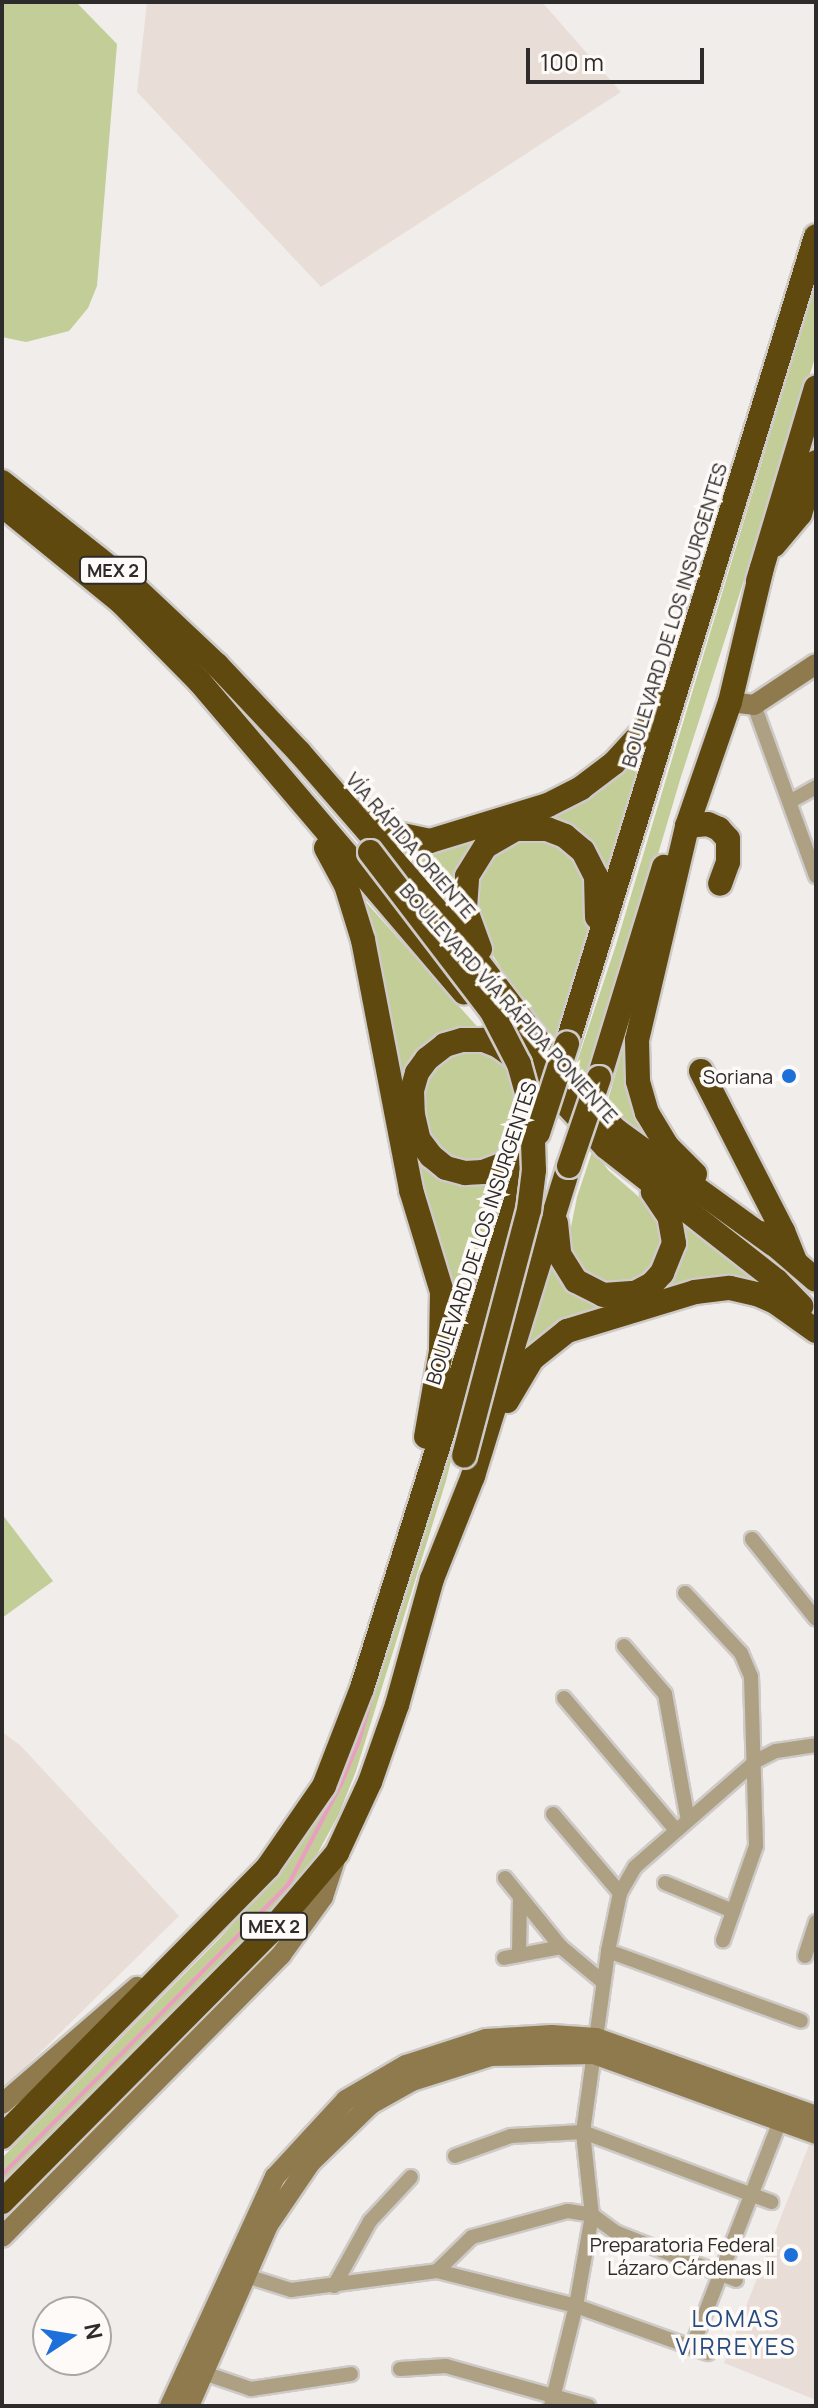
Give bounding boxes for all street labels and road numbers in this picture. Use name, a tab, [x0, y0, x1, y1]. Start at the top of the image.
street label: BOULEVARD DE LOS INSURGENTES	[616, 460, 732, 770]
road number: MEX 2	[77, 556, 149, 584]
street label: VÍA RÁPIDA ORIENTE	[341, 767, 481, 923]
street label: BOULEVARD VÍA RÁPIDA PONIENTE	[395, 878, 623, 1128]
street label: BOULEVARD DE LOS INSURGENTES	[421, 1079, 541, 1387]
road number: MEX 2	[238, 1912, 310, 1940]

